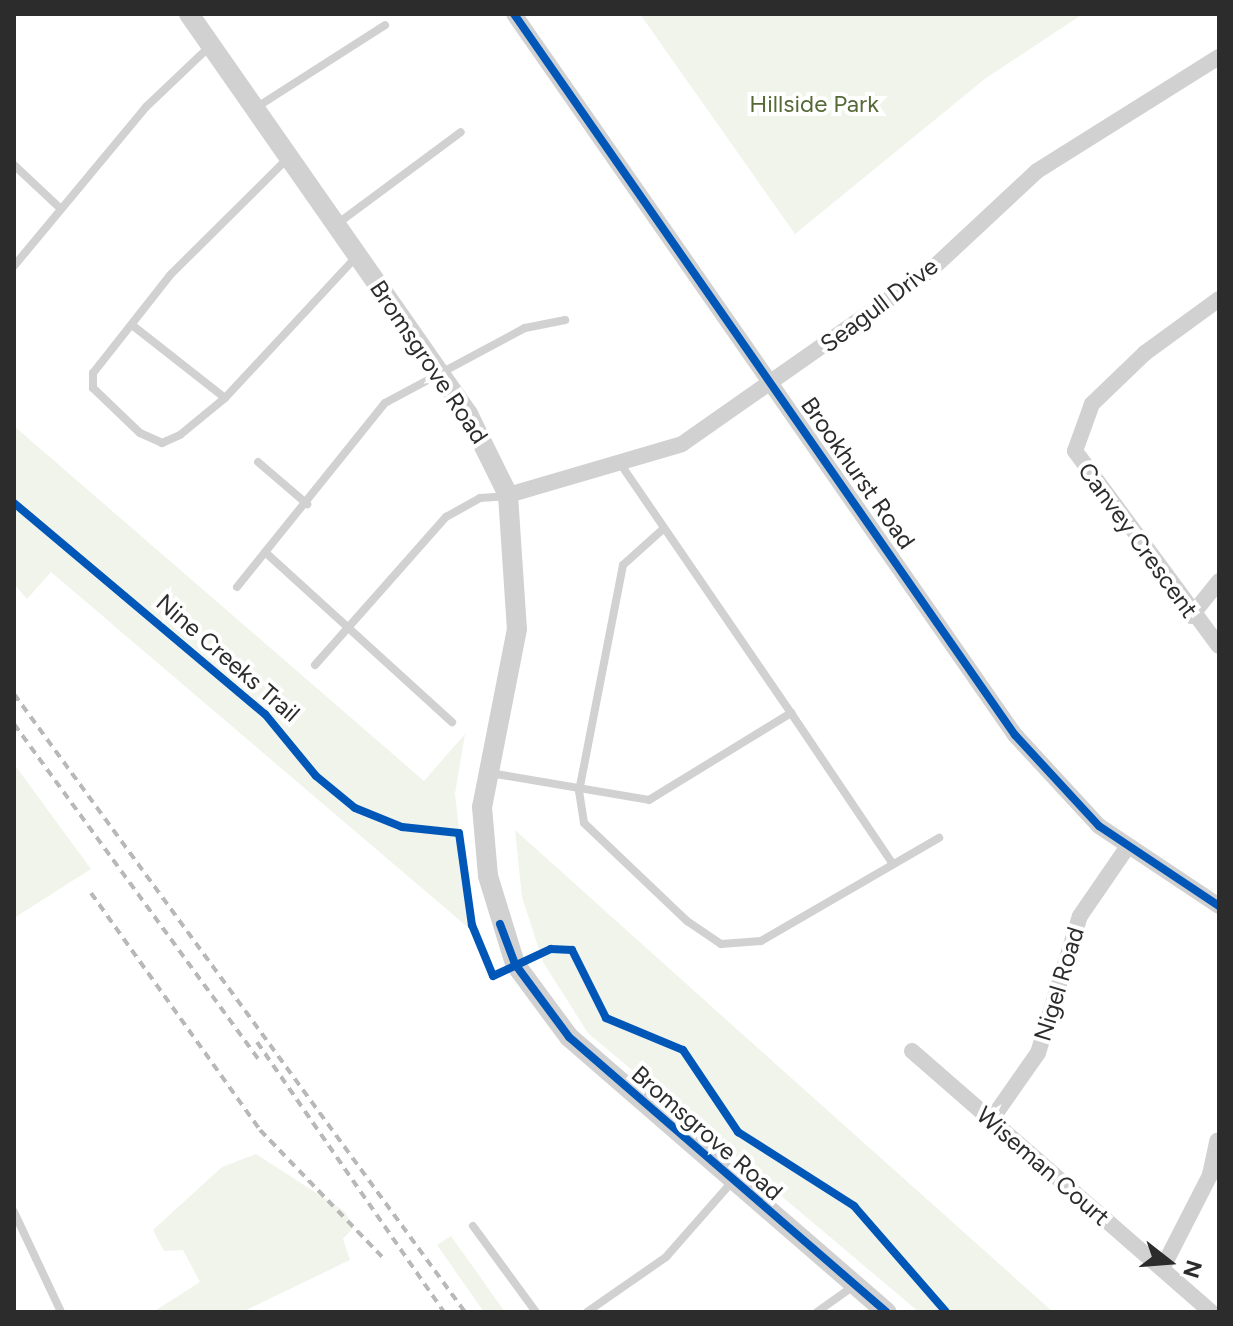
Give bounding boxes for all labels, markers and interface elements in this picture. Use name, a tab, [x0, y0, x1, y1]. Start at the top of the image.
park label: Hillside Park	[749, 90, 879, 118]
street label: Seagull Drive	[815, 252, 943, 358]
street label: Bromsgrove Road	[364, 275, 494, 449]
street label: Brookhurst Road	[795, 392, 921, 554]
street label: Canvey Crescent	[1072, 457, 1204, 623]
street label: Nine Creeks Trail	[151, 588, 305, 728]
street label: Nigel Road	[1028, 923, 1090, 1045]
street label: Bromsgrove Road	[626, 1060, 788, 1206]
street label: Wiseman Court	[971, 1100, 1115, 1232]
north arrow	[1129, 1222, 1209, 1302]
text: N	[1177, 1257, 1208, 1281]

